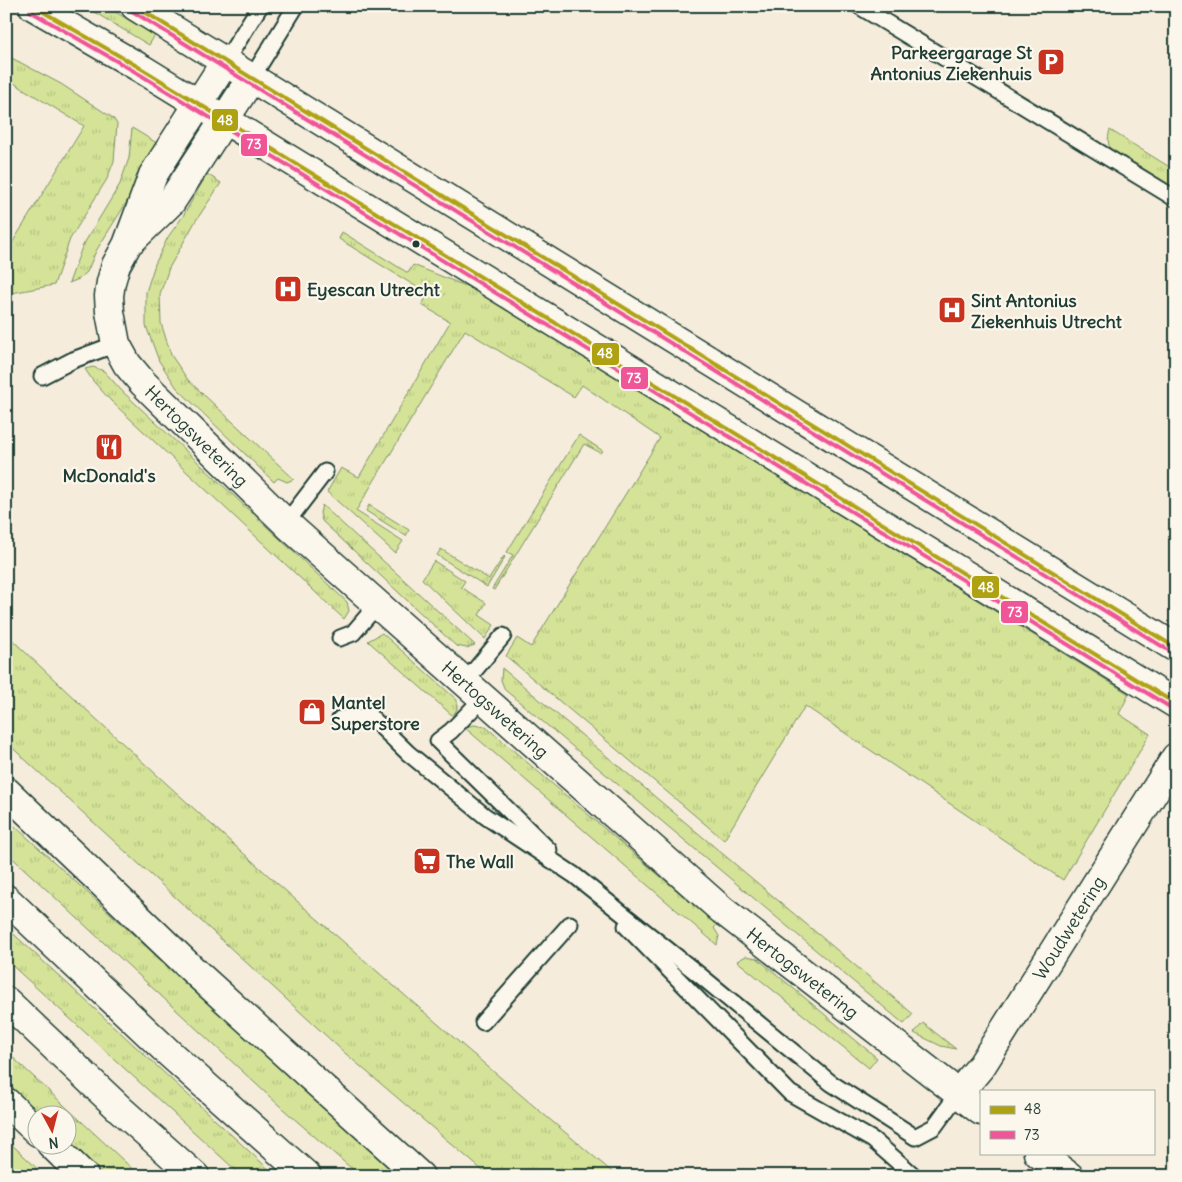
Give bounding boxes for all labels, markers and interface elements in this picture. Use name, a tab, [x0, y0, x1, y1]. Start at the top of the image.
place label: Parkeergarage St Antonius Ziekenhuis	[870, 41, 1033, 85]
parking icon: Parkeergarage St Antonius Ziekenhuis	[1036, 47, 1066, 77]
line badge: 48	[211, 108, 239, 132]
text: 48	[217, 111, 233, 129]
line badge: 73	[240, 133, 268, 157]
text: 73	[247, 135, 261, 153]
unlabelled marker	[411, 239, 421, 249]
hospital icon: Eyescan Utrecht	[273, 274, 303, 304]
place label: Eyescan Utrecht	[307, 278, 441, 301]
place label: Sint Antonius Ziekenhuis Utrecht	[971, 289, 1123, 333]
hospital icon: Sint Antonius Ziekenhuis Utrecht	[937, 295, 967, 325]
line badge: 48	[591, 342, 620, 366]
text: 48	[597, 344, 613, 362]
line badge: 73	[620, 366, 649, 390]
text: 73	[627, 369, 641, 387]
street label: Hertogswetering	[140, 380, 253, 491]
restaurant icon: McDonald's	[94, 432, 124, 462]
place label: McDonald's	[62, 464, 156, 487]
line badge: 48	[971, 575, 1000, 599]
text: 48	[978, 578, 994, 596]
line badge: 73	[1000, 600, 1029, 624]
text: 73	[1008, 603, 1022, 621]
street label: Hertogswetering	[437, 656, 554, 763]
place label: Mantel Superstore	[331, 691, 420, 735]
shop icon: Mantel Superstore	[297, 697, 327, 727]
supermarket icon: The Wall	[412, 846, 442, 876]
place label: The Wall	[446, 850, 514, 873]
street label: Woudwetering	[1027, 871, 1110, 984]
street label: Hertogswetering	[742, 922, 863, 1023]
legend	[980, 1090, 1154, 1154]
text: 48	[1024, 1099, 1041, 1118]
north arrow	[28, 1104, 78, 1154]
text: 73	[1024, 1125, 1040, 1144]
text: N	[48, 1133, 59, 1152]

